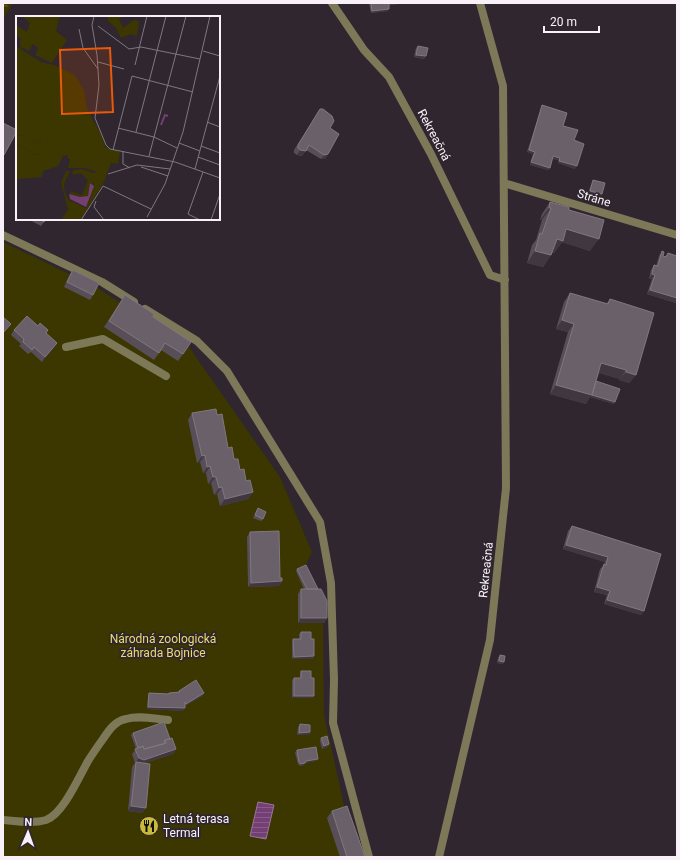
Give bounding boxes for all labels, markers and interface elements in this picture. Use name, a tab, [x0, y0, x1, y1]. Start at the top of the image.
scale bar	[544, 8, 599, 34]
text: 20 m	[550, 15, 577, 29]
inset map	[16, 16, 220, 220]
street label: Rekreačná	[415, 107, 453, 163]
street label: Stráne	[576, 186, 612, 210]
street label: Rekreačná	[476, 541, 496, 599]
park label: Národná zoologická záhrada Bojnice	[110, 632, 216, 660]
north arrow	[8, 812, 48, 852]
place label: Letná terasa Termal	[163, 812, 229, 840]
restaurant icon: Letná terasa Termal	[138, 815, 160, 837]
text: N	[24, 816, 33, 829]

